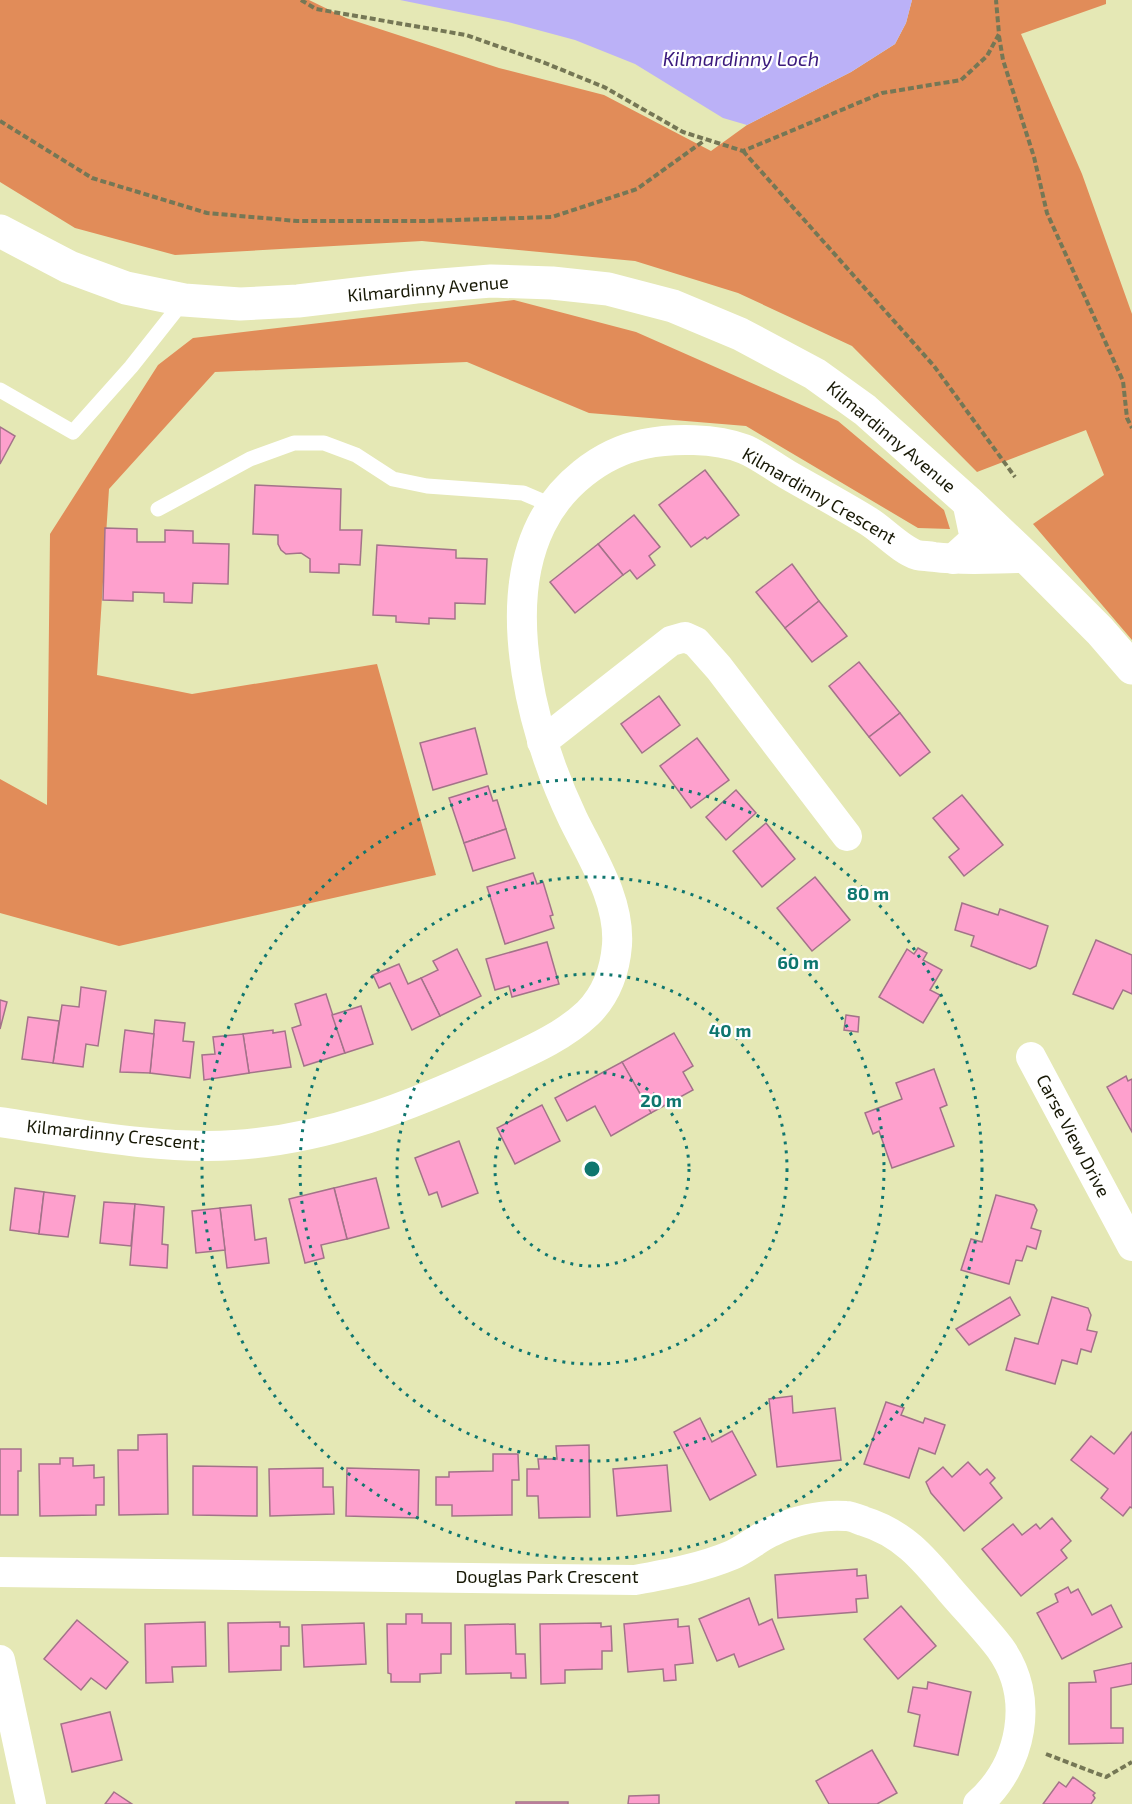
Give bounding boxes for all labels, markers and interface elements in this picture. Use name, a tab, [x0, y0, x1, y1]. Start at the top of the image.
water label: Kilmardinny Loch	[663, 46, 819, 71]
street label: Kilmardinny Avenue	[346, 270, 509, 306]
street label: Kilmardinny Avenue	[823, 376, 961, 497]
street label: Kilmardinny Crescent	[739, 442, 900, 548]
text: 80 m	[847, 882, 889, 904]
text: 60 m	[777, 951, 819, 973]
text: 40 m	[709, 1019, 751, 1041]
street label: Carse View Drive	[1032, 1070, 1116, 1201]
text: 20 m	[640, 1089, 682, 1111]
street label: Kilmardinny Crescent	[26, 1114, 201, 1154]
centre of rings	[582, 1159, 602, 1179]
street label: Douglas Park Crescent	[455, 1565, 639, 1587]

